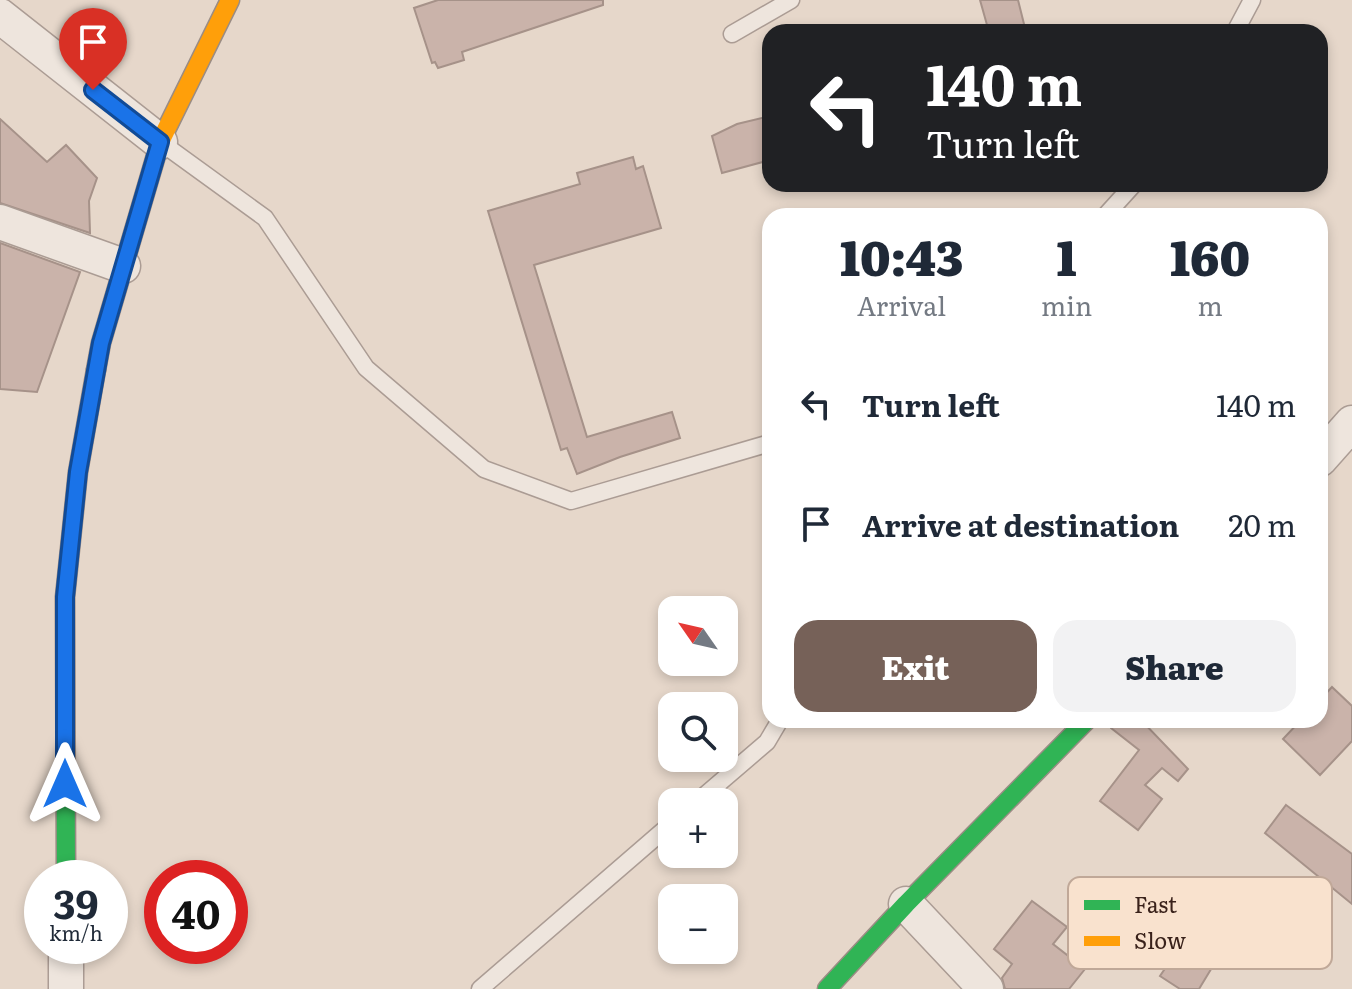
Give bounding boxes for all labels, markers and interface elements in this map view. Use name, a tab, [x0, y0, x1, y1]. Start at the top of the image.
pin	[59, 8, 127, 90]
icon: arrive	[71, 20, 115, 64]
text: 140 m	[926, 40, 1082, 123]
icon: left	[794, 56, 898, 160]
text: Turn left	[926, 116, 1080, 169]
text: 10:43	[840, 220, 963, 291]
text: 1	[1057, 220, 1077, 291]
text: 160	[1170, 220, 1250, 291]
text: Arrival	[857, 285, 946, 324]
text: min	[1041, 285, 1092, 324]
text: m	[1197, 285, 1223, 324]
icon: left	[794, 382, 838, 426]
text: Turn left	[862, 382, 1000, 426]
text: 140 m	[1216, 382, 1296, 426]
icon: arrive	[794, 502, 838, 546]
text: Arrive at destination	[862, 502, 1179, 546]
text: 20 m	[1228, 502, 1296, 546]
north arrow	[658, 596, 738, 676]
map controls	[658, 596, 738, 964]
button: Exit	[794, 620, 1037, 712]
button: Share	[1053, 620, 1296, 712]
button: search	[658, 692, 738, 772]
position arrow	[23, 742, 107, 826]
button: +	[658, 788, 738, 868]
speed limit sign: 40	[144, 860, 248, 964]
text: 39	[53, 872, 99, 931]
legend	[1068, 877, 1332, 969]
button: −	[658, 884, 738, 964]
text: Fast	[1134, 887, 1177, 920]
text: km/h	[49, 917, 103, 947]
text: Slow	[1134, 923, 1186, 956]

